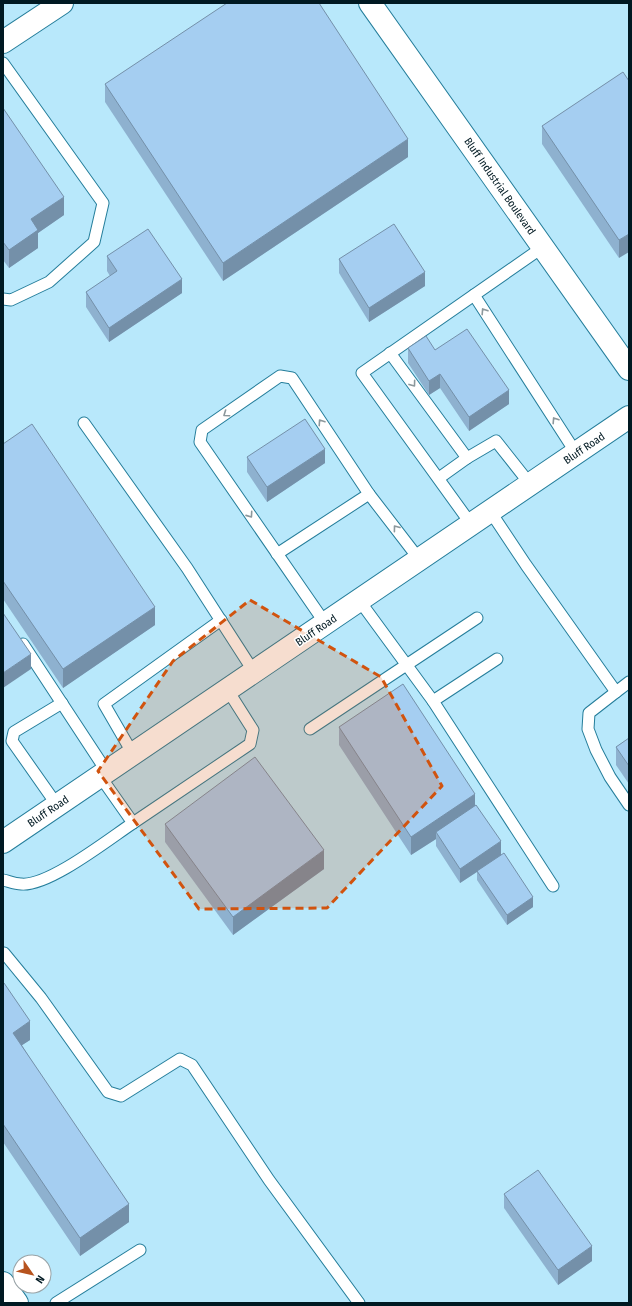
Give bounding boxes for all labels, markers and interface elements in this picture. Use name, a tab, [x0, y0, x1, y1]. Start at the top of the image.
street label: Bluff Industrial Boulevard	[461, 135, 538, 237]
one-way arrow	[481, 308, 489, 315]
one-way arrow	[408, 380, 415, 387]
one-way arrow	[224, 409, 231, 416]
one-way arrow	[552, 417, 560, 424]
one-way arrow	[319, 419, 326, 426]
street label: Bluff Road	[561, 430, 607, 467]
one-way arrow	[245, 511, 253, 518]
one-way arrow	[393, 526, 400, 533]
street label: Bluff Road	[293, 612, 339, 649]
street label: Bluff Road	[25, 793, 71, 830]
north arrow	[12, 1254, 52, 1294]
text: N	[33, 1273, 47, 1286]

